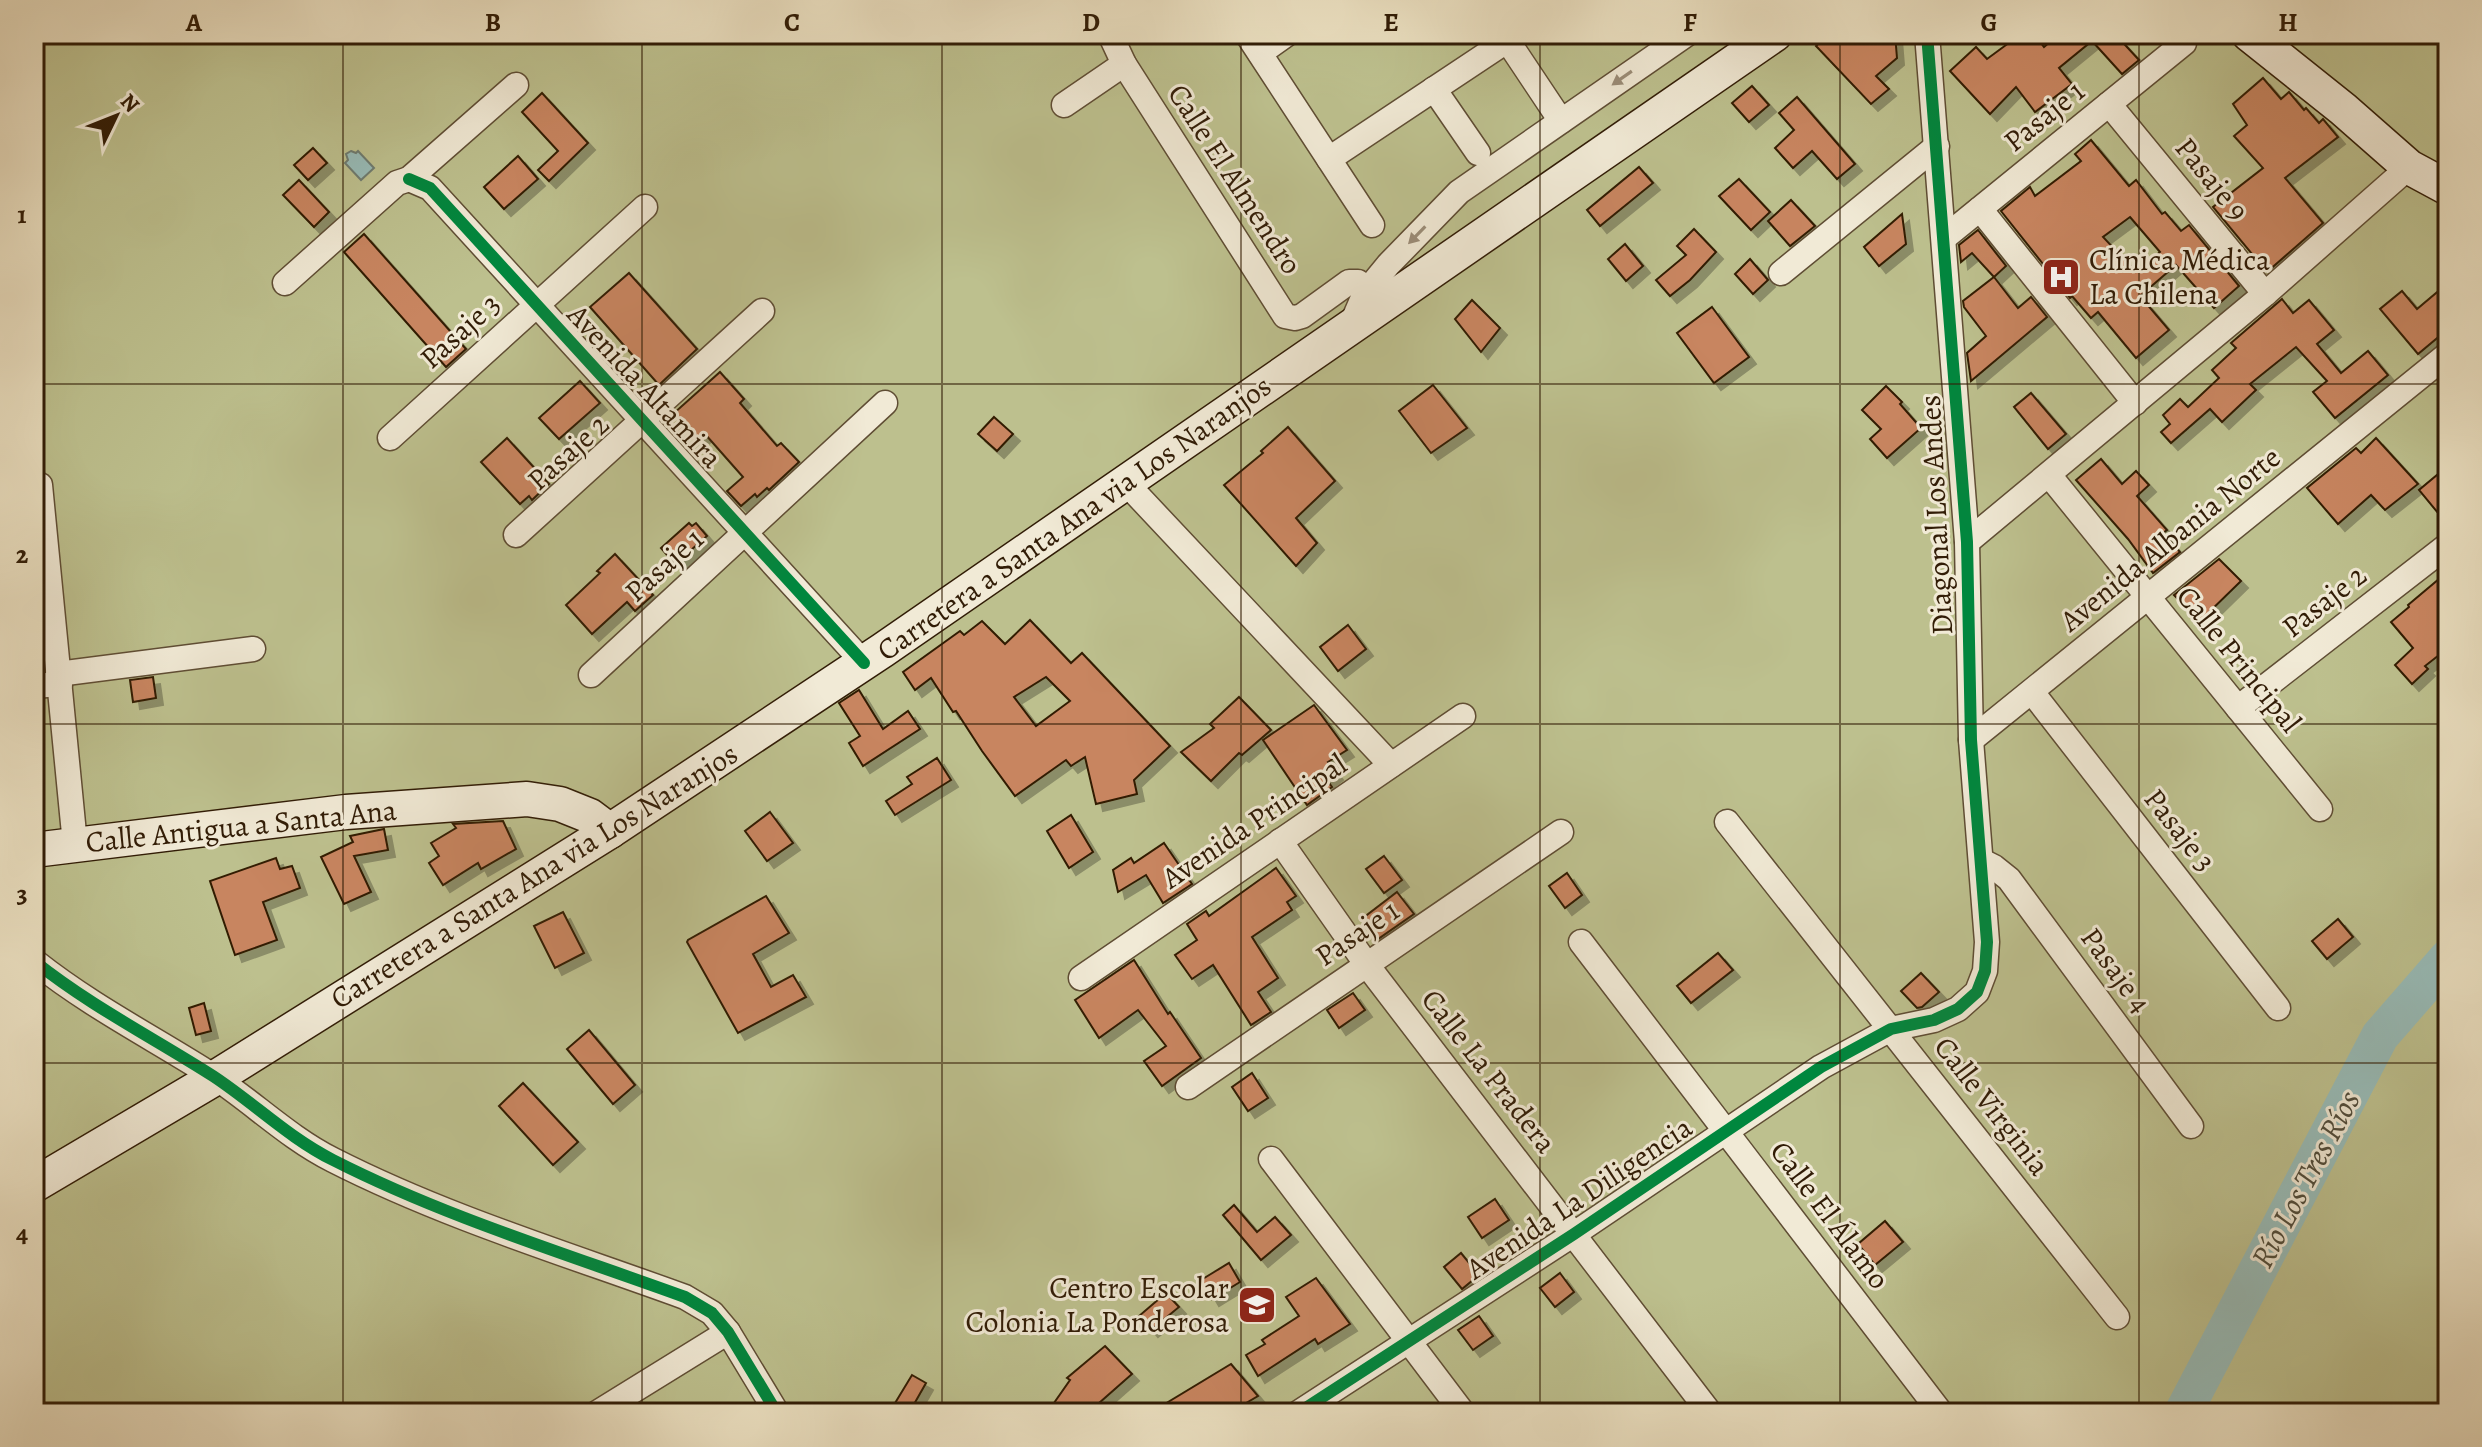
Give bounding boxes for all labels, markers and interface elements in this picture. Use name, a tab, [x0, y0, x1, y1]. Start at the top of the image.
text: A	[185, 5, 203, 40]
text: B	[485, 5, 501, 40]
text: C	[784, 5, 800, 40]
text: D	[1082, 5, 1100, 40]
text: E	[1383, 5, 1399, 40]
text: F	[1683, 5, 1697, 40]
text: G	[1980, 5, 1998, 40]
text: H	[2278, 5, 2298, 40]
one-way arrow	[1612, 70, 1633, 85]
street label: Pasaje 1	[1995, 71, 2093, 161]
north arrow	[76, 76, 156, 156]
street label: Calle El Almendro	[1159, 76, 1311, 282]
text: N	[113, 87, 146, 119]
street label: Pasaje 9	[2166, 129, 2258, 229]
text: 1	[17, 197, 27, 232]
one-way arrow	[1408, 225, 1426, 244]
place label: Clínica Médica La Chilena	[2089, 240, 2270, 314]
hospital icon: Clínica Médica La Chilena	[2040, 256, 2082, 298]
street label: Pasaje 3	[411, 284, 509, 378]
street label: Avenida Altamira	[558, 295, 732, 477]
street label: Carretera a Santa Ana via Los Naranjos	[869, 366, 1279, 670]
street label: Diagonal Los Andes	[1910, 394, 1962, 636]
street label: Pasaje 2	[519, 405, 617, 499]
street label: Avenida Albania Norte	[2050, 437, 2289, 641]
street label: Pasaje 1	[616, 519, 712, 611]
text: 2	[16, 537, 29, 572]
street label: Pasaje 2	[2273, 555, 2375, 647]
street label: Calle Principal	[2168, 577, 2310, 741]
street label: Carretera a Santa Ana via Los Naranjos	[323, 734, 745, 1018]
street label: Avenida Principal	[1153, 744, 1354, 898]
street label: Pasaje 3	[2135, 780, 2225, 880]
street label: Calle Antigua a Santa Ana	[84, 790, 398, 862]
text: 3	[16, 876, 28, 911]
street label: Pasaje 1	[1307, 890, 1407, 976]
street label: Pasaje 4	[2071, 919, 2161, 1021]
street label: Calle La Pradera	[1412, 981, 1566, 1161]
street label: Calle Virginia	[1925, 1028, 2059, 1184]
water label: Río Los Tres Ríos	[2240, 1082, 2370, 1275]
street label: Avenida La Diligencia	[1457, 1107, 1700, 1289]
street label: Calle El Álamo	[1761, 1133, 1899, 1297]
text: 4	[16, 1216, 28, 1251]
place label: Centro Escolar Colonia La Ponderosa	[965, 1268, 1229, 1342]
school or university icon: Centro Escolar Colonia La Ponderosa	[1236, 1284, 1278, 1326]

